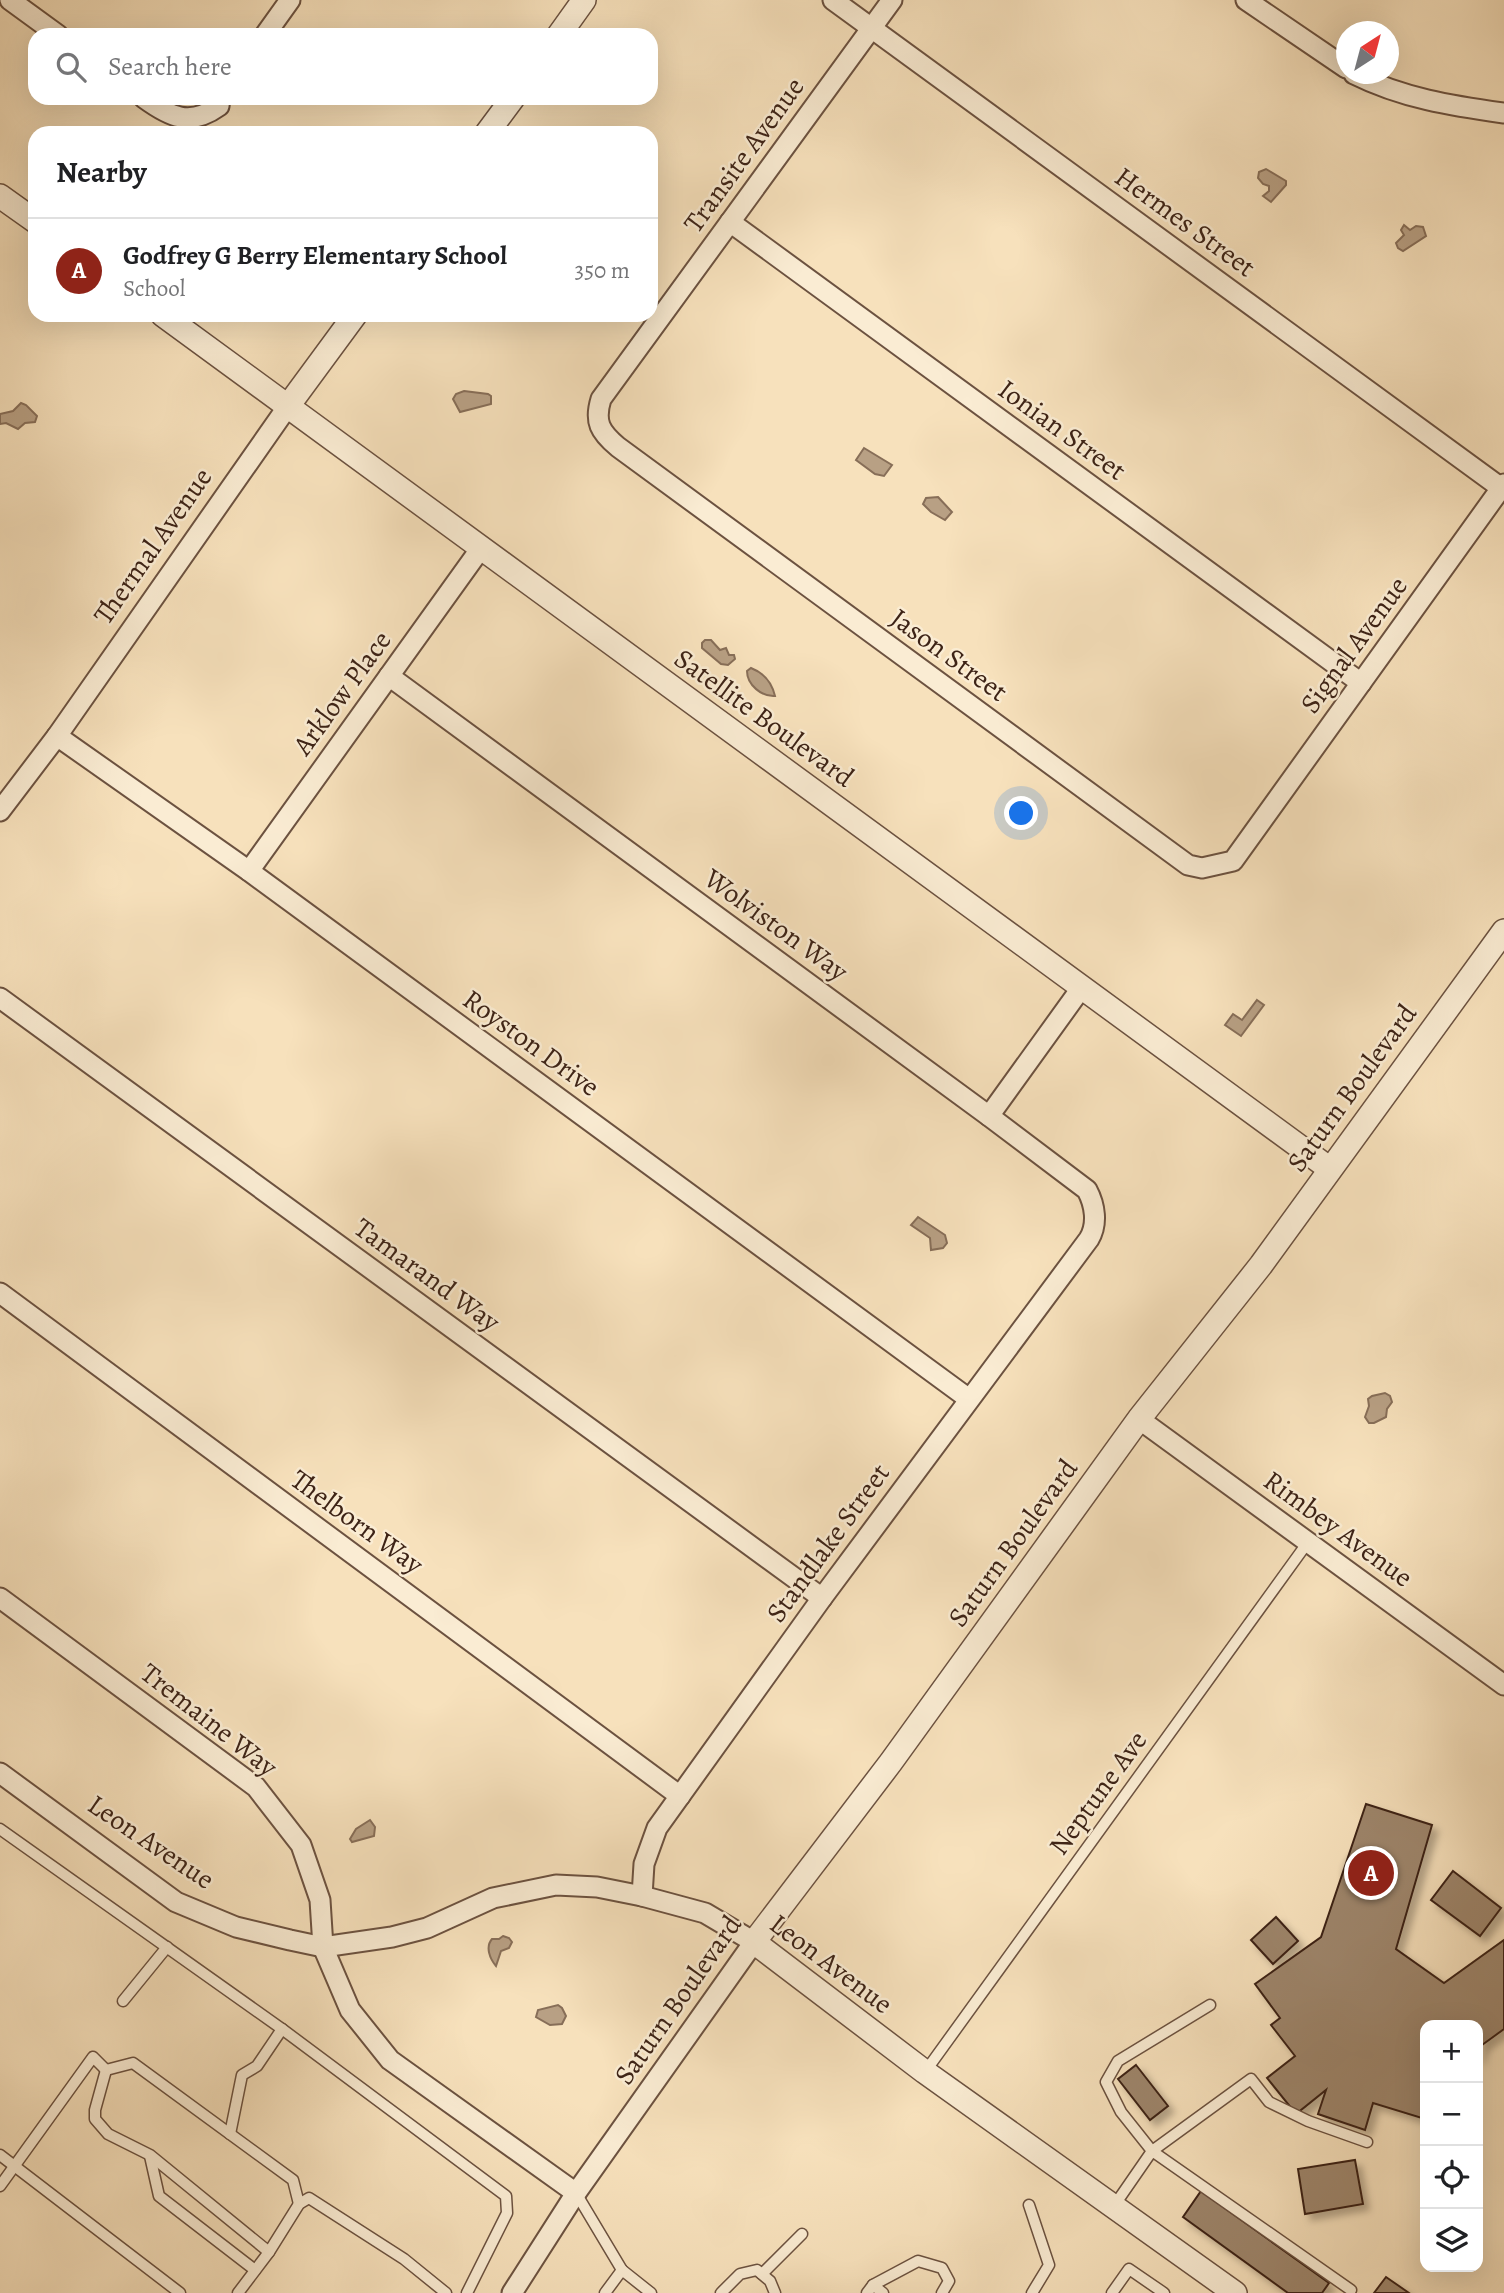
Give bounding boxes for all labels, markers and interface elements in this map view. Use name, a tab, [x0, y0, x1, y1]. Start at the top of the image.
north arrow	[1336, 21, 1399, 84]
search box	[28, 28, 658, 105]
icon: search	[52, 48, 90, 86]
text: Search here	[108, 49, 232, 84]
street label: Transite Avenue	[675, 70, 813, 240]
text: Nearby	[56, 152, 147, 192]
street label: Hermes Street	[1107, 158, 1263, 286]
text: Godfrey G Berry Elementary School	[123, 238, 507, 273]
text: A	[72, 255, 86, 286]
text: 350 m	[575, 255, 630, 286]
text: School	[123, 273, 185, 304]
street label: Ionian Street	[990, 371, 1134, 489]
street label: Thermal Avenue	[85, 460, 221, 632]
street label: Signal Avenue	[1291, 569, 1417, 721]
street label: Jason Street	[883, 600, 1015, 710]
street label: Arklow Place	[283, 623, 400, 764]
street label: Satellite Boulevard	[666, 640, 862, 797]
your location	[1004, 796, 1038, 830]
street label: Wolviston Way	[696, 859, 856, 990]
street label: Royston Drive	[455, 980, 607, 1106]
street label: Saturn Boulevard	[1278, 996, 1426, 1180]
street label: Tamarand Way	[346, 1209, 508, 1341]
street label: Saturn Boulevard	[939, 1451, 1087, 1635]
street label: Standlake Street	[757, 1456, 899, 1630]
street label: Thelborn Way	[283, 1461, 432, 1583]
street label: Rimbey Avenue	[1256, 1462, 1420, 1596]
street label: Tremaine Way	[133, 1655, 286, 1786]
street label: Neptune Ave	[1040, 1723, 1156, 1863]
street label: Leon Avenue	[80, 1786, 222, 1898]
pin: A	[1348, 1847, 1394, 1899]
street label: Leon Avenue	[762, 1905, 900, 2023]
street label: Saturn Boulevard	[605, 1907, 751, 2092]
map controls	[1420, 2020, 1483, 2272]
button: +	[1420, 2020, 1483, 2083]
button: −	[1420, 2083, 1483, 2146]
button: locate	[1420, 2146, 1483, 2209]
button: layers	[1420, 2209, 1483, 2272]

